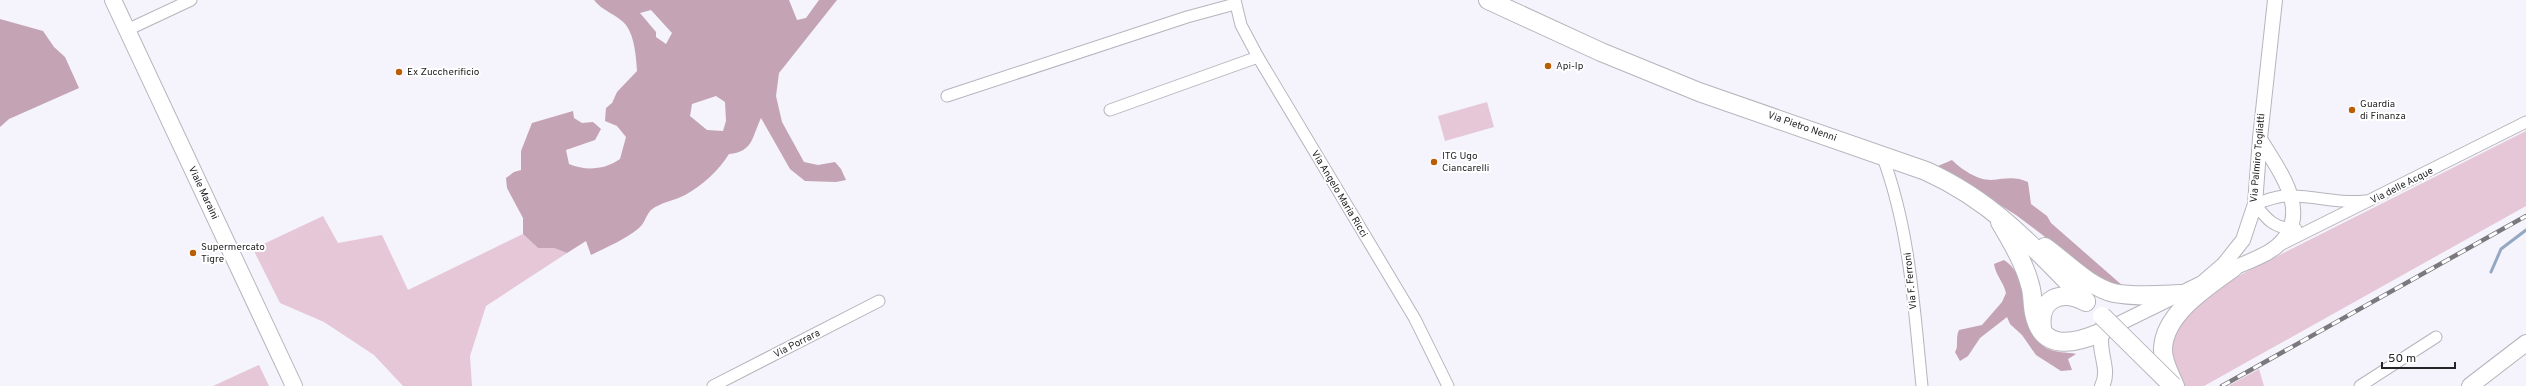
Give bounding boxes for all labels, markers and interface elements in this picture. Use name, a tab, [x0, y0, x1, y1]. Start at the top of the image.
place label: Api-Ip	[1556, 60, 1584, 73]
marker: Api-Ip	[1543, 61, 1553, 71]
place label: Ex Zuccherificio	[407, 66, 480, 79]
marker: Ex Zuccherificio	[394, 67, 404, 77]
place label: Guardia di Finanza	[2360, 98, 2406, 123]
marker: Guardia di Finanza	[2347, 105, 2357, 115]
street label: Via Pietro Nenni	[1766, 109, 1838, 145]
street label: Via Palmiro Togliatti	[2248, 113, 2268, 203]
street label: Via Angelo Maria Ricci	[1308, 148, 1370, 240]
place label: ITG Ugo Ciancarelli	[1442, 150, 1489, 175]
marker: ITG Ugo Ciancarelli	[1429, 157, 1439, 167]
street label: Viale Maraini	[185, 164, 221, 222]
street label: Via delle Acque	[2368, 165, 2436, 207]
place label: Supermercato Tigre	[201, 241, 265, 266]
marker: Supermercato Tigre	[188, 248, 198, 258]
street label: Via F. Ferroni	[1902, 252, 1920, 310]
street label: Via Porrara	[772, 327, 822, 361]
scale bar	[2382, 344, 2455, 370]
text: 50 m	[2388, 351, 2416, 367]

